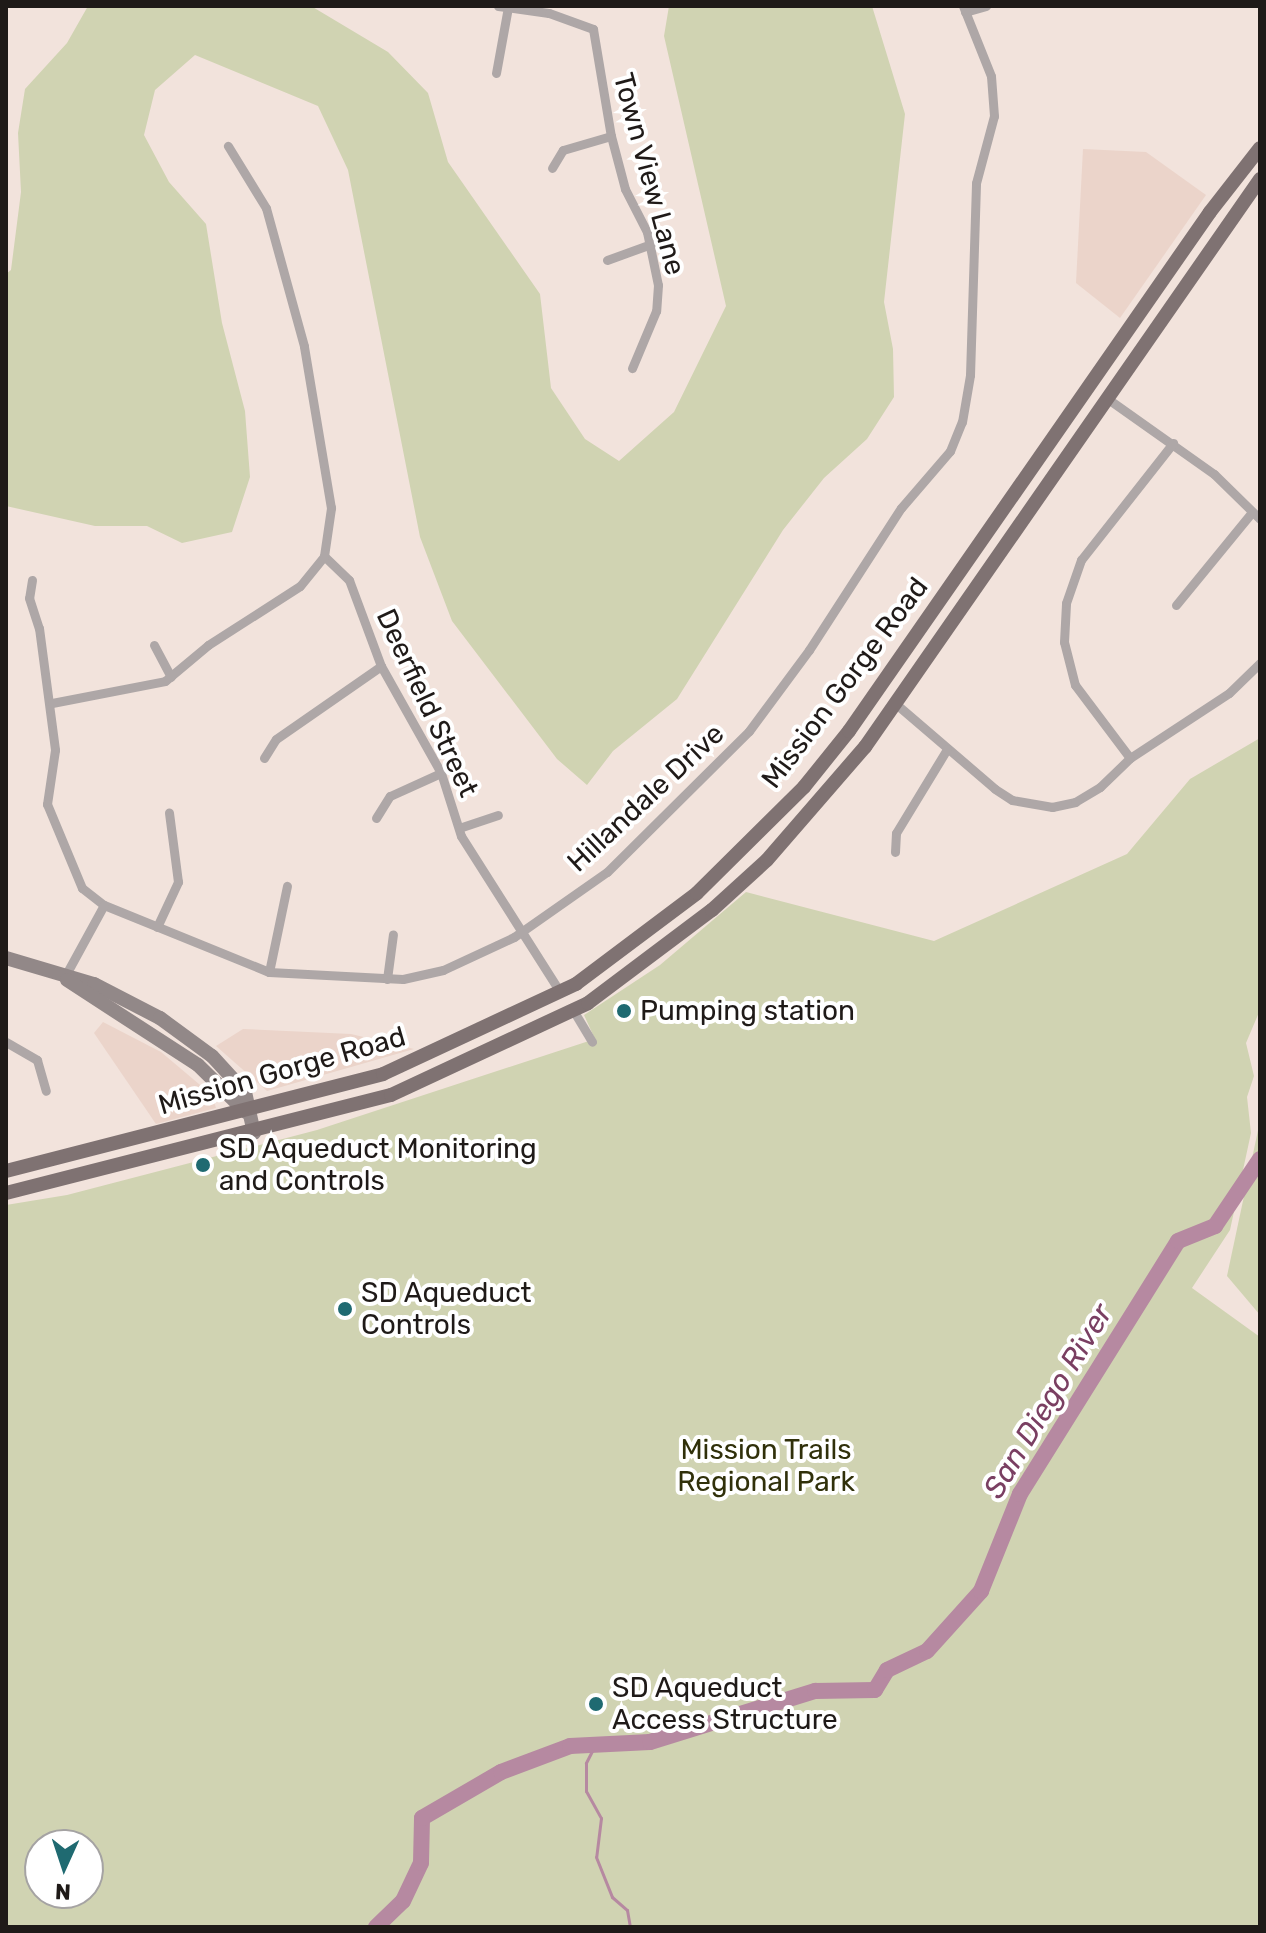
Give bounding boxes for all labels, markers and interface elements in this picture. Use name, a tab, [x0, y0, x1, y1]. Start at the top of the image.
street label: Town View Lane	[606, 69, 692, 279]
street label: Mission Gorge Road	[755, 571, 935, 795]
street label: Deerfield Street	[369, 604, 485, 802]
street label: Hillandale Drive	[561, 717, 731, 879]
place label: Pumping station	[640, 994, 855, 1028]
marker: Pumping station	[615, 1002, 633, 1020]
street label: Mission Gorge Road	[155, 1020, 409, 1122]
place label: SD Aqueduct Monitoring and Controls	[219, 1132, 537, 1198]
marker: SD Aqueduct Monitoring and Controls	[194, 1156, 212, 1174]
place label: SD Aqueduct Controls	[361, 1276, 532, 1342]
water label: San Diego River	[976, 1297, 1120, 1505]
marker: SD Aqueduct Controls	[336, 1300, 354, 1318]
park label: Mission Trails Regional Park	[677, 1433, 855, 1499]
place label: SD Aqueduct Access Structure	[612, 1671, 838, 1737]
marker: SD Aqueduct Access Structure	[587, 1695, 605, 1713]
north arrow	[24, 1829, 104, 1909]
text: N	[54, 1878, 71, 1905]

